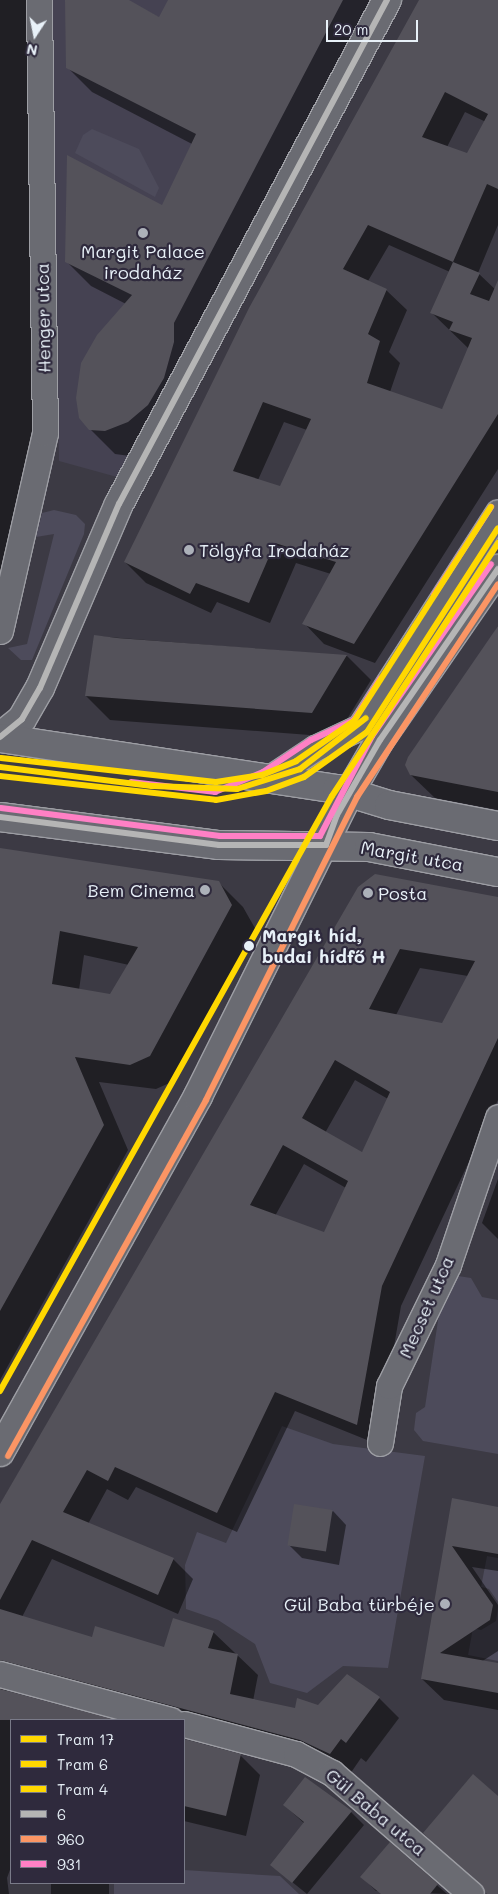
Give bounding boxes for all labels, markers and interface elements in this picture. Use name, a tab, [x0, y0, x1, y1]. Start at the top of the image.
north arrow	[10, 10, 60, 60]
scale bar	[328, 10, 420, 42]
text: 20 m	[334, 19, 368, 39]
text: N	[25, 40, 39, 61]
marker: Margit Palace irodaház	[137, 227, 149, 239]
place label: Margit Palace irodaház	[81, 241, 205, 284]
street label: Henger utca	[31, 263, 55, 373]
place label: Tölgyfa Irodaház	[199, 539, 350, 561]
marker: Tölgyfa Irodaház	[183, 544, 195, 556]
street label: Margit utca	[359, 836, 465, 876]
place label: Bem Cinema	[88, 879, 195, 901]
place label: Posta	[378, 882, 428, 904]
marker: Bem Cinema	[199, 884, 211, 896]
marker: Posta	[362, 887, 374, 899]
place label: Margit híd, budai hídfő H	[262, 925, 386, 968]
marker: Margit híd, budai hídfő H	[240, 937, 258, 955]
street label: Mecset utca	[394, 1253, 458, 1361]
place label: Gül Baba türbéje	[284, 1593, 435, 1615]
marker: Gül Baba türbéje	[439, 1598, 451, 1610]
legend	[10, 1719, 185, 1884]
text: Tram 17	[57, 1729, 114, 1749]
text: Tram 6	[57, 1754, 108, 1774]
street label: Gül Baba utca	[322, 1764, 430, 1860]
text: Tram 4	[57, 1779, 108, 1799]
text: 6	[57, 1804, 66, 1824]
text: 960	[57, 1829, 84, 1849]
text: 931	[57, 1854, 81, 1874]

